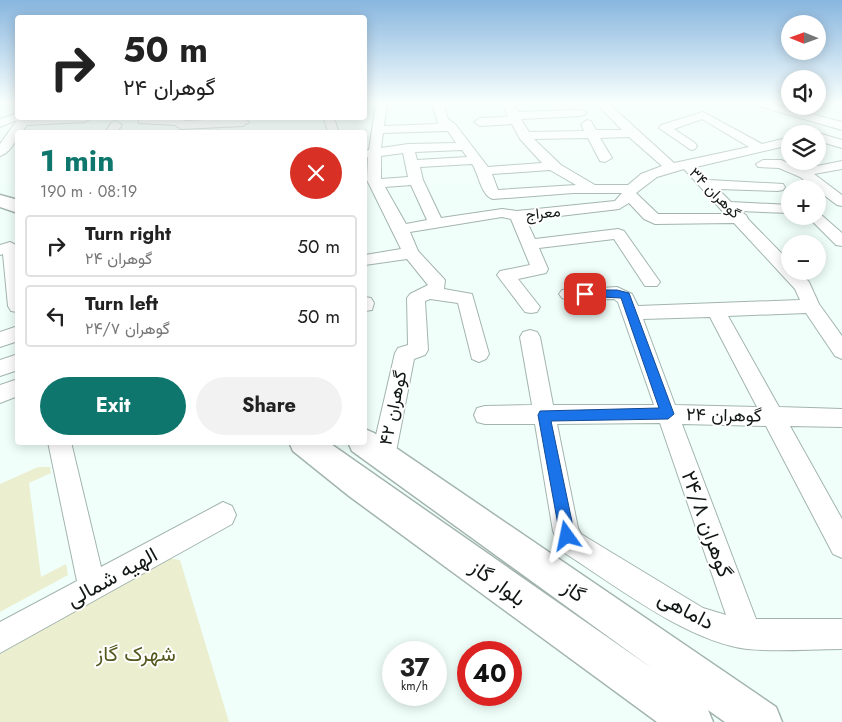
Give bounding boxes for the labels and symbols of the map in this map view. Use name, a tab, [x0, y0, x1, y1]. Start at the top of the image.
north arrow	[781, 15, 826, 60]
street label: گوهران ۳۴	[684, 162, 746, 224]
street label: معراج	[525, 200, 561, 226]
pin	[564, 273, 606, 315]
street label: گوهران ۴۲	[372, 368, 414, 448]
street label: گوهران ۲۴	[686, 401, 762, 429]
street label: گوهران ۲۴/۸	[674, 466, 740, 582]
position arrow	[540, 509, 592, 561]
street label: الهیه شمالی	[61, 540, 163, 614]
street label: بلوار گاز	[463, 552, 532, 614]
street label: گاز	[556, 572, 592, 610]
street label: داماهی	[653, 583, 719, 637]
park label: شهرک گاز	[95, 639, 176, 669]
speed limit sign: 40	[457, 641, 522, 706]

